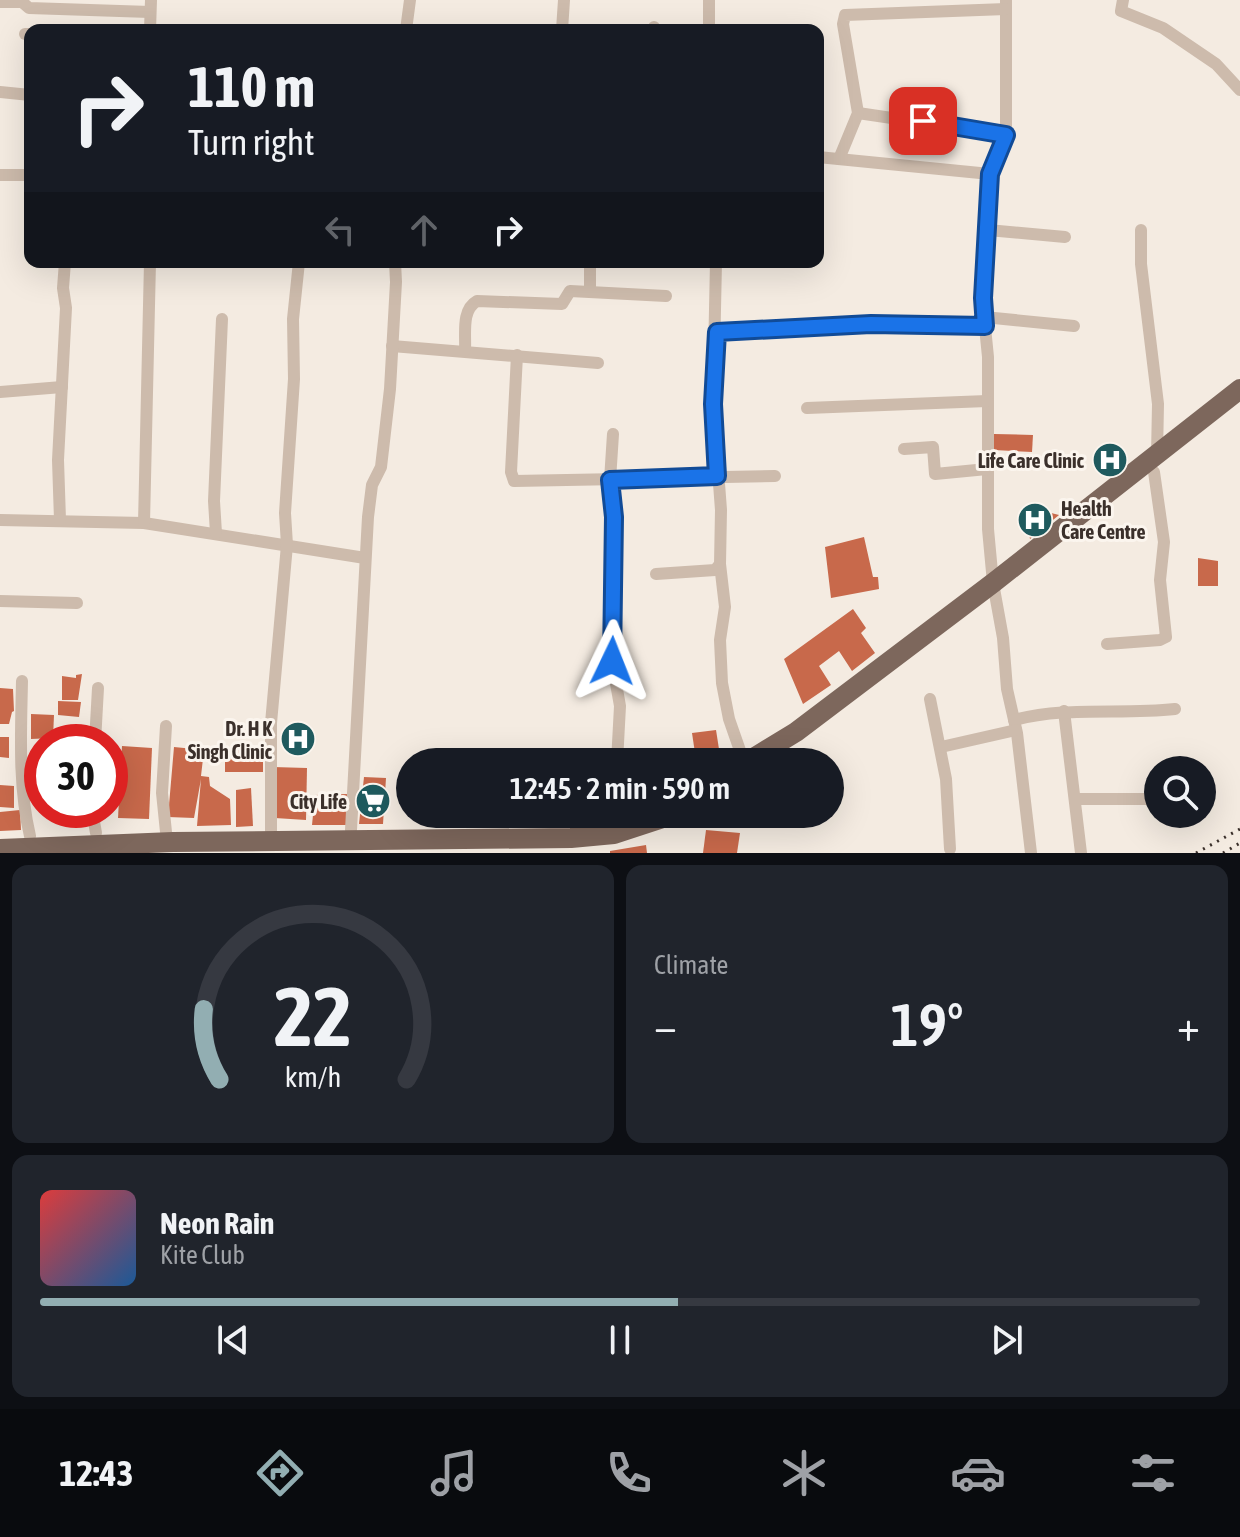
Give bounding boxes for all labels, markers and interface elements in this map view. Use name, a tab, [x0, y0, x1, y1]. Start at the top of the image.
text: 110 m	[188, 55, 315, 119]
icon: right	[56, 56, 160, 160]
pin	[889, 87, 957, 155]
icon: arrive	[901, 99, 945, 143]
text: Turn right	[188, 121, 315, 163]
icon: left	[318, 208, 362, 252]
icon: ahead	[402, 208, 446, 252]
icon: right	[486, 208, 530, 252]
hospital icon: Life Care Clinic	[1091, 441, 1129, 479]
place label: Life Care Clinic	[978, 449, 1085, 472]
place label: Health Care Centre	[1061, 497, 1146, 543]
hospital icon: Health Care Centre	[1016, 501, 1054, 539]
position arrow	[570, 619, 654, 703]
place label: Dr. H K Singh Clinic	[188, 717, 273, 763]
hospital icon: Dr. H K Singh Clinic	[279, 720, 317, 758]
speed limit sign: 30	[24, 724, 128, 828]
map controls	[1144, 756, 1216, 828]
button: search	[1144, 756, 1216, 828]
text: 12:45 · 2 min · 590 m	[510, 771, 730, 805]
supermarket icon: City Life	[354, 782, 392, 820]
place label: City Life	[290, 790, 347, 813]
text: Climate	[654, 950, 728, 980]
text: 22	[274, 968, 352, 1064]
text: 19°	[891, 990, 963, 1059]
text: −	[654, 1000, 677, 1050]
text: +	[1177, 1000, 1200, 1050]
text: km/h	[285, 1060, 341, 1093]
text: Neon Rain	[160, 1206, 274, 1240]
text: Kite Club	[160, 1240, 245, 1270]
icon: previous	[211, 1318, 255, 1362]
icon: pause	[598, 1318, 642, 1362]
icon: next	[985, 1318, 1029, 1362]
icon: directions	[252, 1445, 308, 1501]
icon: music	[426, 1445, 482, 1501]
icon: phone	[601, 1445, 657, 1501]
icon: climate	[776, 1445, 832, 1501]
icon: car	[950, 1445, 1006, 1501]
icon: filters	[1125, 1445, 1181, 1501]
text: 12:43	[59, 1452, 133, 1494]

